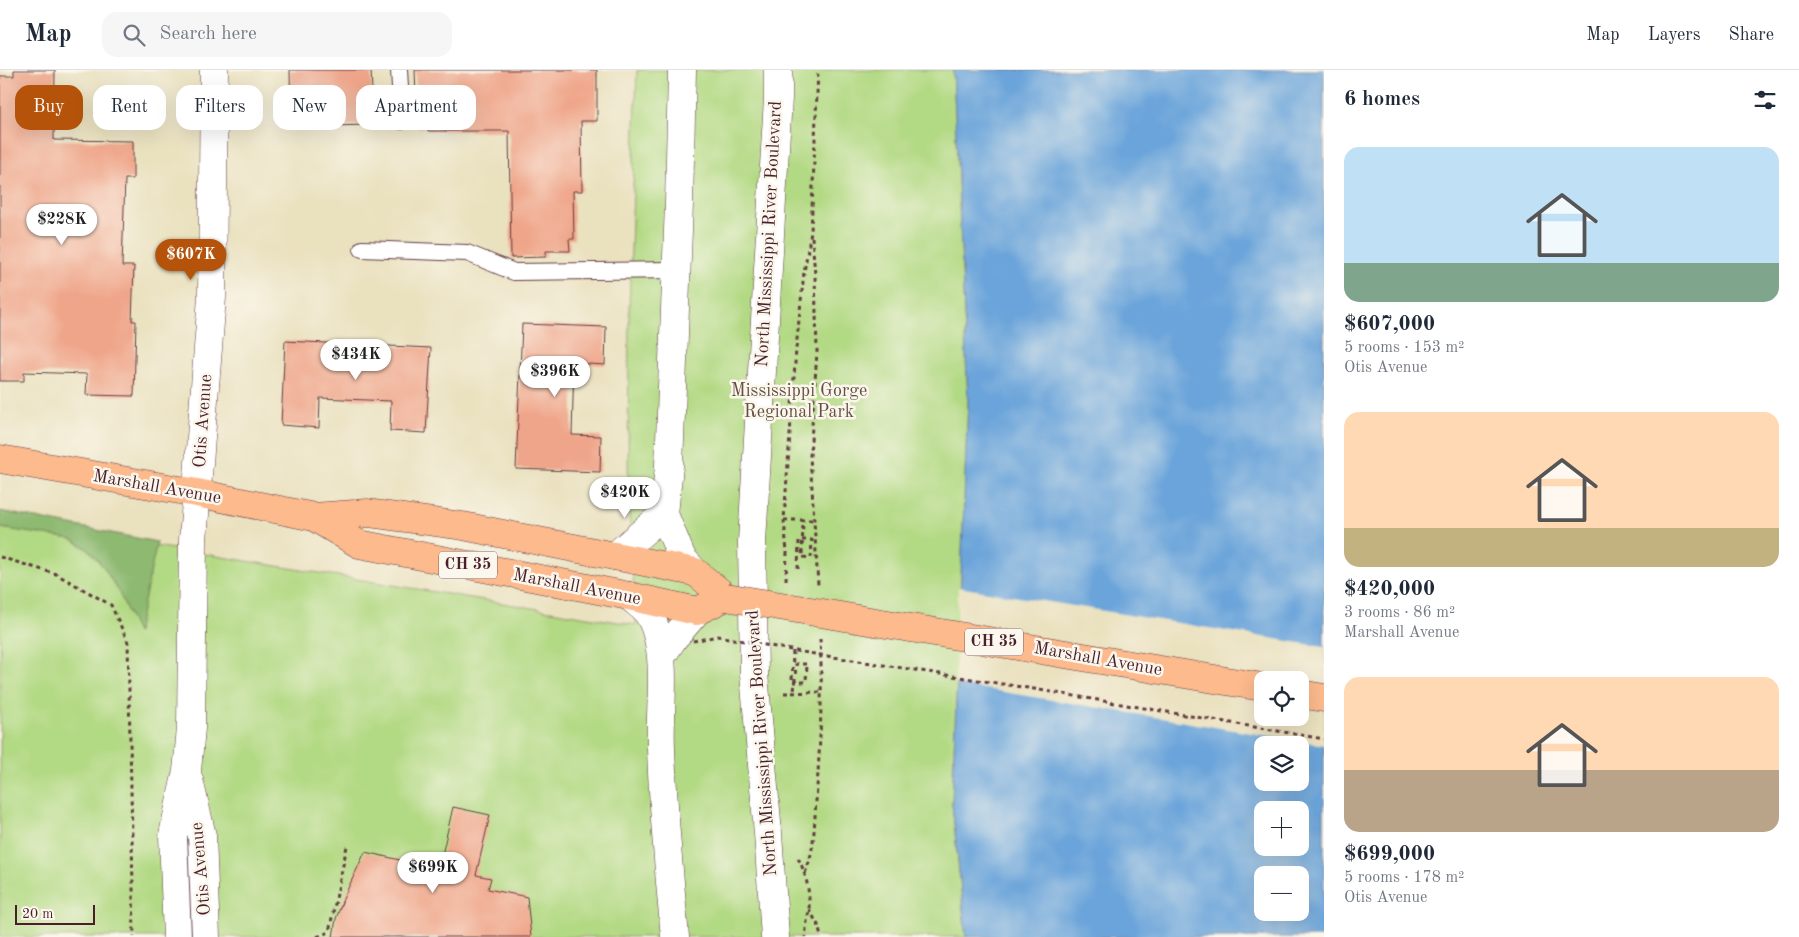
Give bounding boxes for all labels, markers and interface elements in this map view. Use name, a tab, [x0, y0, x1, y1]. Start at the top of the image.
search box	[102, 12, 452, 57]
icon: search	[120, 21, 148, 49]
text: Map	[25, 23, 72, 47]
text: Search here	[160, 25, 257, 44]
text: Map	[1586, 26, 1620, 44]
text: Layers	[1648, 26, 1700, 44]
text: Share	[1728, 26, 1774, 44]
chip: Buy	[15, 85, 83, 130]
chip: Rent	[93, 85, 166, 130]
chip: Filters	[176, 85, 263, 130]
chip: New	[273, 85, 346, 130]
chip: Apartment	[356, 85, 476, 130]
icon: filters	[1751, 86, 1779, 114]
text: 6 homes	[1344, 89, 1420, 110]
street label: North Mississippi River Boulevard	[753, 100, 785, 368]
icon: home	[1517, 180, 1607, 270]
pin: $228K	[27, 204, 97, 246]
text: $228K	[37, 212, 87, 228]
pin: $607K	[156, 238, 226, 281]
text: $607K	[166, 247, 216, 263]
text: $607,000	[1344, 314, 1435, 335]
pin: $434K	[321, 338, 391, 381]
text: 5 rooms · 153 m²	[1344, 340, 1464, 356]
text: $434K	[331, 347, 381, 363]
pin: $396K	[520, 356, 590, 398]
text: Otis Avenue	[1344, 360, 1427, 376]
text: $396K	[530, 364, 580, 380]
street label: Otis Avenue	[191, 374, 215, 468]
park label: Mississippi Gorge Regional Park	[731, 382, 867, 421]
icon: home	[1517, 445, 1607, 535]
street label: Marshall Avenue	[92, 467, 222, 507]
pin: $420K	[590, 476, 660, 519]
text: $420K	[600, 485, 650, 501]
road number: CH 35	[439, 552, 497, 578]
street label: Marshall Avenue	[512, 566, 642, 608]
text: $420,000	[1344, 579, 1435, 600]
text: 3 rooms · 86 m²	[1344, 605, 1455, 621]
street label: North Mississippi River Boulevard	[744, 609, 780, 877]
text: Marshall Avenue	[1344, 625, 1459, 641]
road number: CH 35	[965, 628, 1023, 656]
street label: Marshall Avenue	[1033, 639, 1163, 679]
map controls	[1254, 671, 1309, 921]
button: locate	[1254, 671, 1309, 726]
icon: home	[1517, 710, 1607, 800]
button: layers	[1254, 736, 1309, 791]
button: +	[1254, 801, 1309, 856]
street label: Otis Avenue	[188, 822, 214, 916]
text: $699,000	[1344, 844, 1435, 865]
pin: $699K	[398, 852, 468, 894]
text: $699K	[408, 860, 458, 876]
button: −	[1254, 866, 1309, 921]
text: 5 rooms · 178 m²	[1344, 870, 1464, 886]
text: Otis Avenue	[1344, 890, 1427, 906]
scale bar	[15, 902, 95, 925]
text: 20 m	[22, 907, 53, 921]

